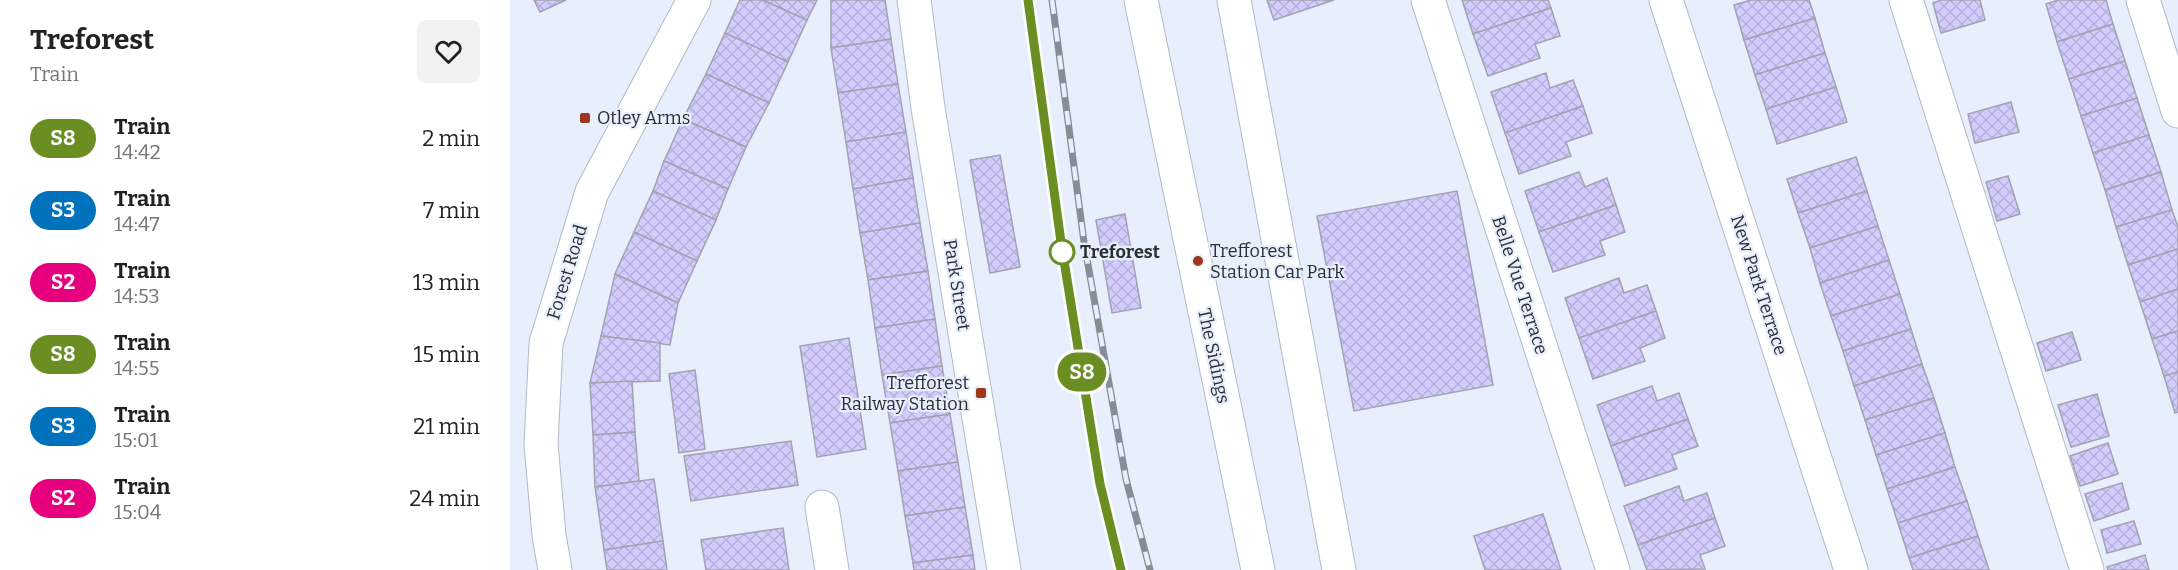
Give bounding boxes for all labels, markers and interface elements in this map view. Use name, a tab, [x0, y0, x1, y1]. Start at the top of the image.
button: heart	[417, 20, 480, 83]
text: Treforest	[30, 23, 154, 56]
text: Train	[30, 62, 79, 86]
place label: Otley Arms	[597, 107, 690, 129]
marker: Otley Arms	[578, 111, 592, 125]
text: Train	[114, 113, 170, 140]
text: S8	[50, 125, 76, 151]
text: 2 min	[422, 125, 480, 152]
text: 14:42	[114, 140, 161, 164]
text: Train	[114, 185, 170, 212]
text: S3	[51, 197, 75, 223]
text: 7 min	[423, 197, 480, 224]
text: 14:47	[114, 212, 159, 236]
street label: New Park Terrace	[1726, 212, 1792, 358]
street label: Belle Vue Terrace	[1487, 213, 1553, 357]
street label: Forest Road	[542, 222, 592, 322]
street label: Park Street	[939, 238, 975, 333]
marker: Treforest	[1049, 239, 1075, 265]
place label: Trefforest Station Car Park	[1210, 240, 1345, 283]
place label: Treforest	[1080, 241, 1160, 263]
marker: Trefforest Station Car Park	[1191, 254, 1205, 268]
text: Train	[114, 257, 170, 284]
text: S2	[51, 269, 75, 295]
text: 13 min	[413, 269, 480, 296]
text: 14:53	[114, 284, 160, 308]
street label: The Sidings	[1193, 307, 1235, 405]
text: Train	[114, 329, 170, 356]
text: S8	[50, 341, 76, 367]
text: 15 min	[413, 341, 480, 368]
line badge: S8	[1055, 352, 1109, 392]
text: 14:55	[114, 356, 159, 380]
text: S8	[1069, 359, 1095, 385]
place label: Trefforest Railway Station	[841, 372, 970, 415]
marker: Trefforest Railway Station	[974, 386, 988, 400]
text: Train	[114, 401, 170, 428]
text: S3	[51, 413, 75, 439]
text: 21 min	[413, 413, 480, 440]
text: 15:01	[114, 428, 158, 452]
text: Train	[114, 473, 170, 500]
text: S2	[51, 485, 75, 511]
text: 24 min	[409, 485, 480, 512]
text: 15:04	[114, 500, 162, 524]

